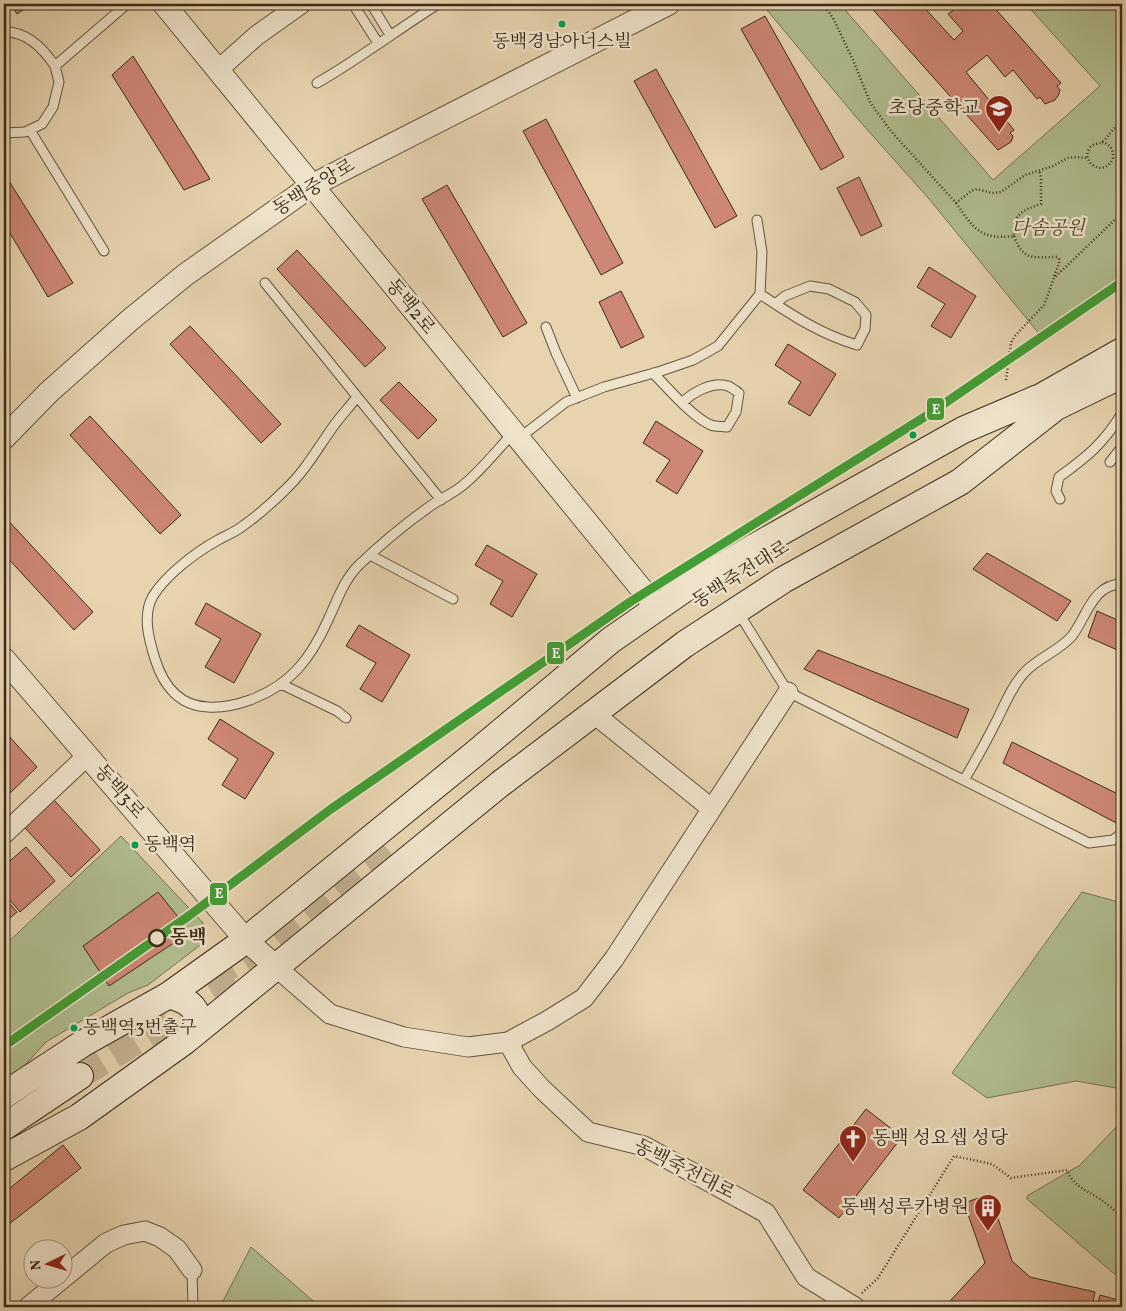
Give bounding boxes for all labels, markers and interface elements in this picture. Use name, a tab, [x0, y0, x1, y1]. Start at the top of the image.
marker: 동백경남아너스빌	[557, 19, 567, 29]
place label: 동백경남아너스빌	[492, 30, 632, 55]
school or university icon: 초당중학교	[984, 94, 1014, 133]
place label: 초당중학교	[888, 96, 980, 122]
street label: 동백중앙로	[268, 153, 360, 223]
park label: 다솜공원	[1011, 216, 1086, 242]
street label: 동백2로	[379, 273, 441, 341]
line badge: E	[926, 397, 945, 421]
text: E	[932, 401, 941, 420]
unlabelled marker	[908, 430, 918, 440]
street label: 동백죽전대로	[687, 535, 795, 615]
line badge: E	[546, 641, 565, 665]
text: E	[552, 645, 561, 664]
street label: 동백3로	[88, 759, 150, 825]
place label: 동백역	[144, 833, 196, 858]
marker: 동백역	[130, 840, 140, 850]
line badge: E	[209, 882, 228, 906]
text: E	[215, 885, 224, 904]
place label: 동백	[170, 925, 207, 951]
marker: 동백	[148, 929, 166, 947]
place label: 동백역3번출구	[83, 1016, 197, 1041]
marker: 동백역3번출구	[69, 1023, 79, 1033]
church icon: 동백 성요셉 성당	[838, 1124, 868, 1163]
place label: 동백 성요셉 성당	[872, 1126, 1009, 1152]
street label: 동백죽전대로	[629, 1133, 739, 1207]
building icon: 동백성루카병원	[973, 1193, 1003, 1232]
place label: 동백성루카병원	[841, 1195, 969, 1221]
north arrow	[22, 1238, 72, 1288]
text: N	[27, 1259, 46, 1271]

